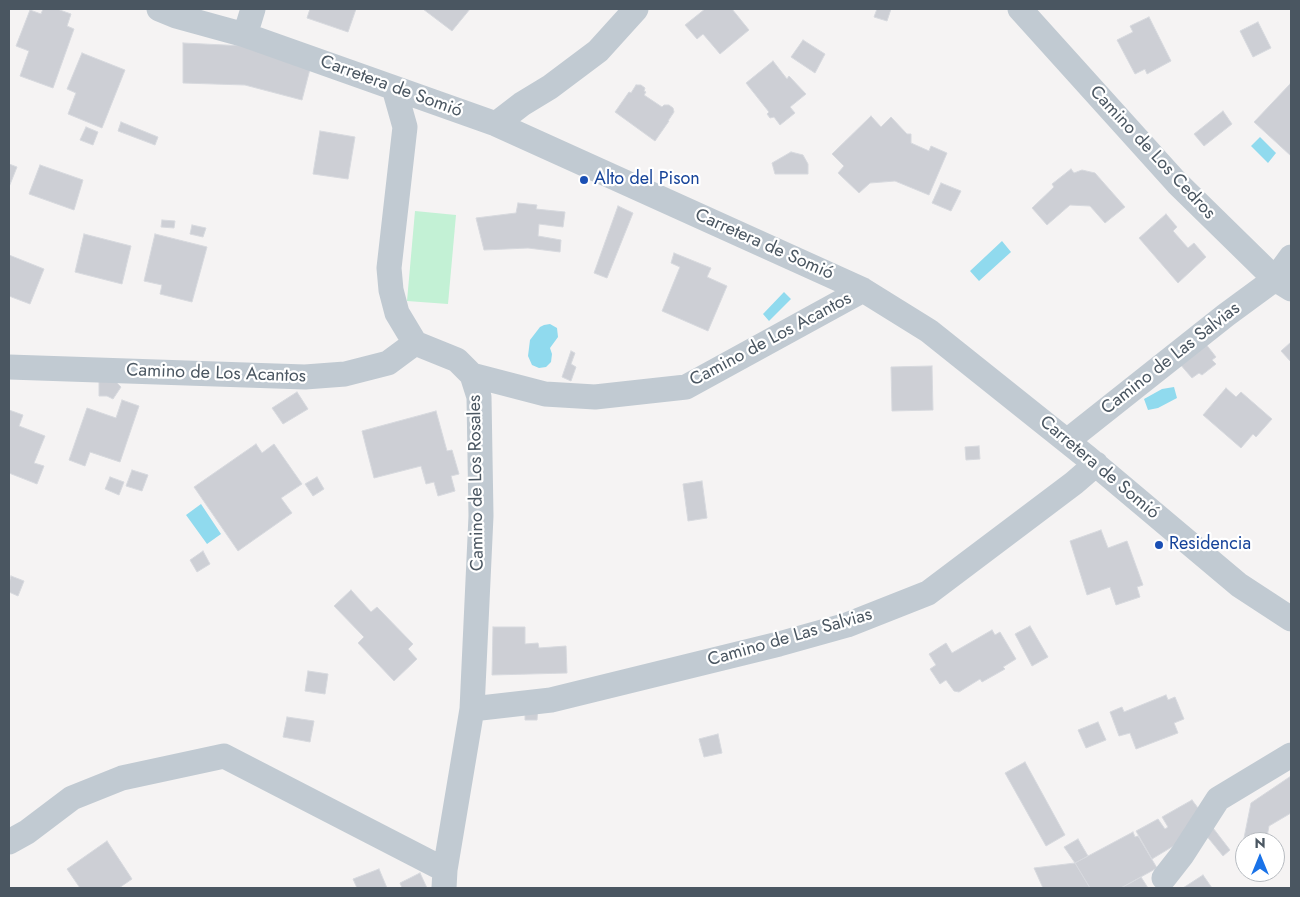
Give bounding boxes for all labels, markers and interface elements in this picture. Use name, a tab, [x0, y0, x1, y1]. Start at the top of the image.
street label: Carretera de Somió	[317, 51, 465, 123]
street label: Camino de Los Cedros	[1085, 82, 1219, 224]
place label: Alto del Pison	[594, 169, 700, 191]
marker: Alto del Pison	[578, 174, 590, 186]
street label: Carretera de Somió	[691, 205, 837, 285]
street label: Camino de Los Acantos	[687, 288, 855, 392]
street label: Camino de Las Salvias	[1097, 298, 1245, 420]
street label: Camino de Los Acantos	[126, 360, 306, 388]
street label: Camino de Los Rosales	[465, 395, 489, 571]
street label: Carretera de Somió	[1035, 412, 1163, 524]
place label: Residencia	[1169, 534, 1251, 556]
marker: Residencia	[1153, 539, 1165, 551]
street label: Camino de Las Salvias	[705, 604, 875, 672]
north arrow	[1235, 832, 1285, 882]
text: N	[1254, 833, 1266, 853]

